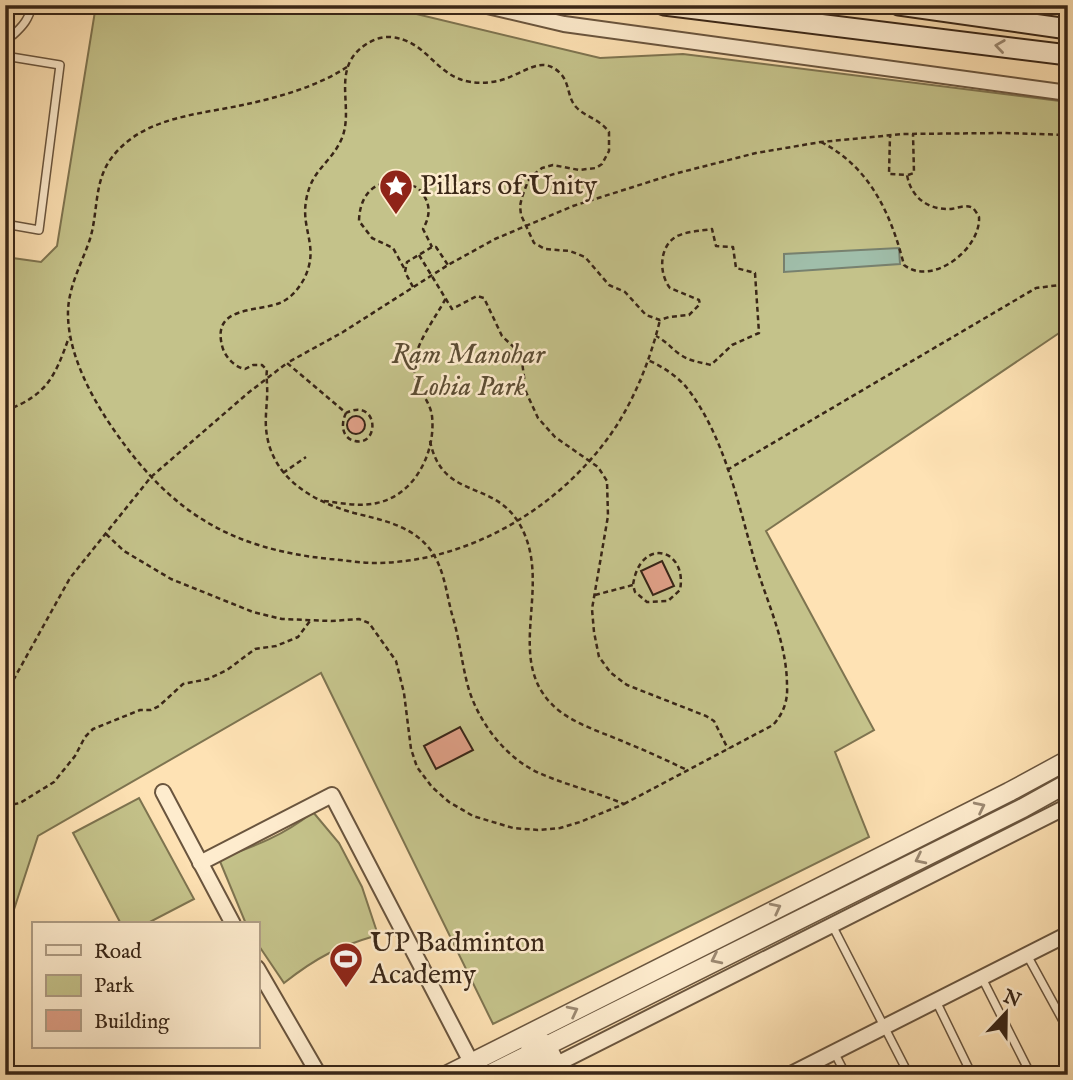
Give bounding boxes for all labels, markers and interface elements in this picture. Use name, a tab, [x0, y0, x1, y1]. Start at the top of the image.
one-way arrow	[994, 38, 1006, 53]
place icon: Pillars of Unity	[377, 167, 415, 216]
place label: Pillars of Unity	[420, 169, 598, 204]
park label: Ram Manohar Lohia Park	[391, 338, 546, 405]
one-way arrow	[973, 801, 985, 815]
one-way arrow	[915, 850, 927, 864]
one-way arrow	[769, 902, 781, 916]
legend	[32, 922, 259, 1048]
place label: UP Badminton Academy	[369, 926, 545, 993]
text: Road	[94, 939, 142, 966]
sports icon: UP Badminton Academy	[327, 940, 365, 989]
one-way arrow	[711, 951, 723, 965]
text: Park	[94, 973, 135, 1000]
north arrow	[972, 978, 1042, 1048]
text: N	[999, 985, 1024, 1014]
one-way arrow	[566, 1005, 578, 1019]
text: Building	[94, 1009, 170, 1036]

